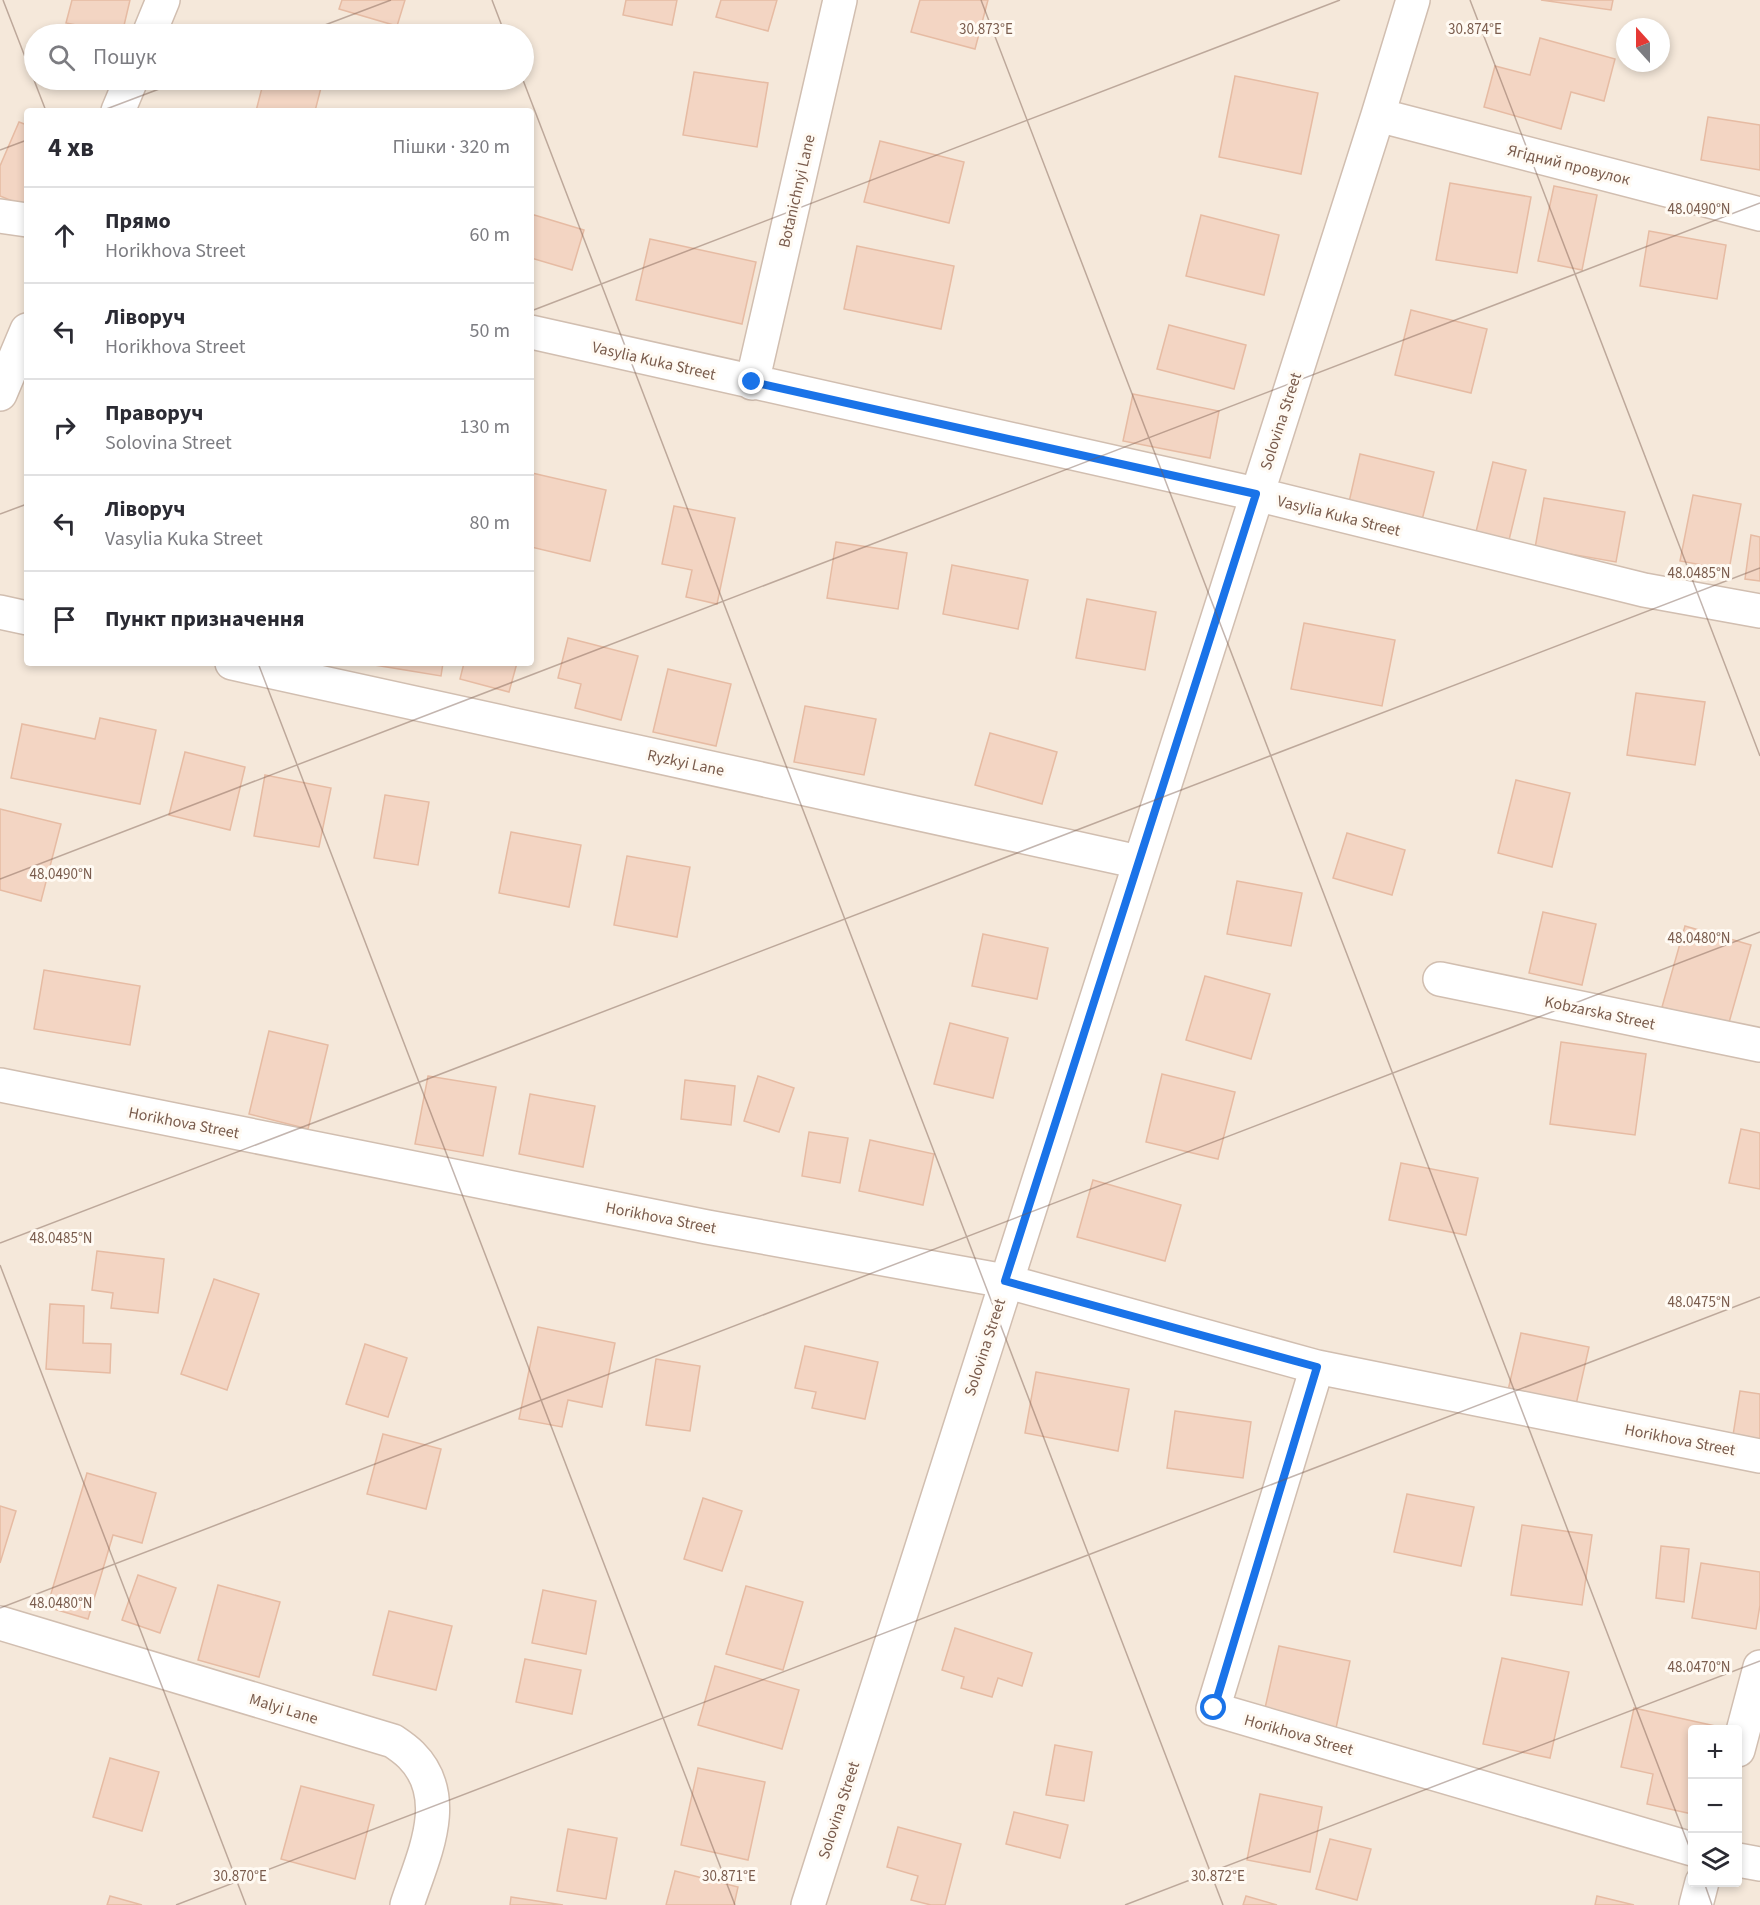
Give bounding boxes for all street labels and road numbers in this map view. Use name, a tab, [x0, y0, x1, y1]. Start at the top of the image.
street label: Botanichnyi Lane	[773, 132, 821, 250]
street label: Ягідний провулок	[1505, 139, 1632, 191]
street label: Vasylia Kuka Street	[590, 336, 718, 386]
street label: Solovina Street	[1255, 369, 1307, 473]
street label: Vasylia Kuka Street	[1275, 490, 1403, 542]
street label: Ryzkyi Lane	[645, 744, 726, 782]
street label: Kobzarska Street	[1543, 991, 1658, 1036]
street label: Horikhova Street	[127, 1101, 242, 1145]
street label: Horikhova Street	[604, 1196, 719, 1240]
street label: Solovina Street	[959, 1295, 1011, 1399]
street label: Horikhova Street	[1623, 1418, 1738, 1462]
street label: Malyi Lane	[247, 1688, 321, 1730]
street label: Horikhova Street	[1242, 1709, 1356, 1761]
street label: Solovina Street	[813, 1758, 865, 1862]

